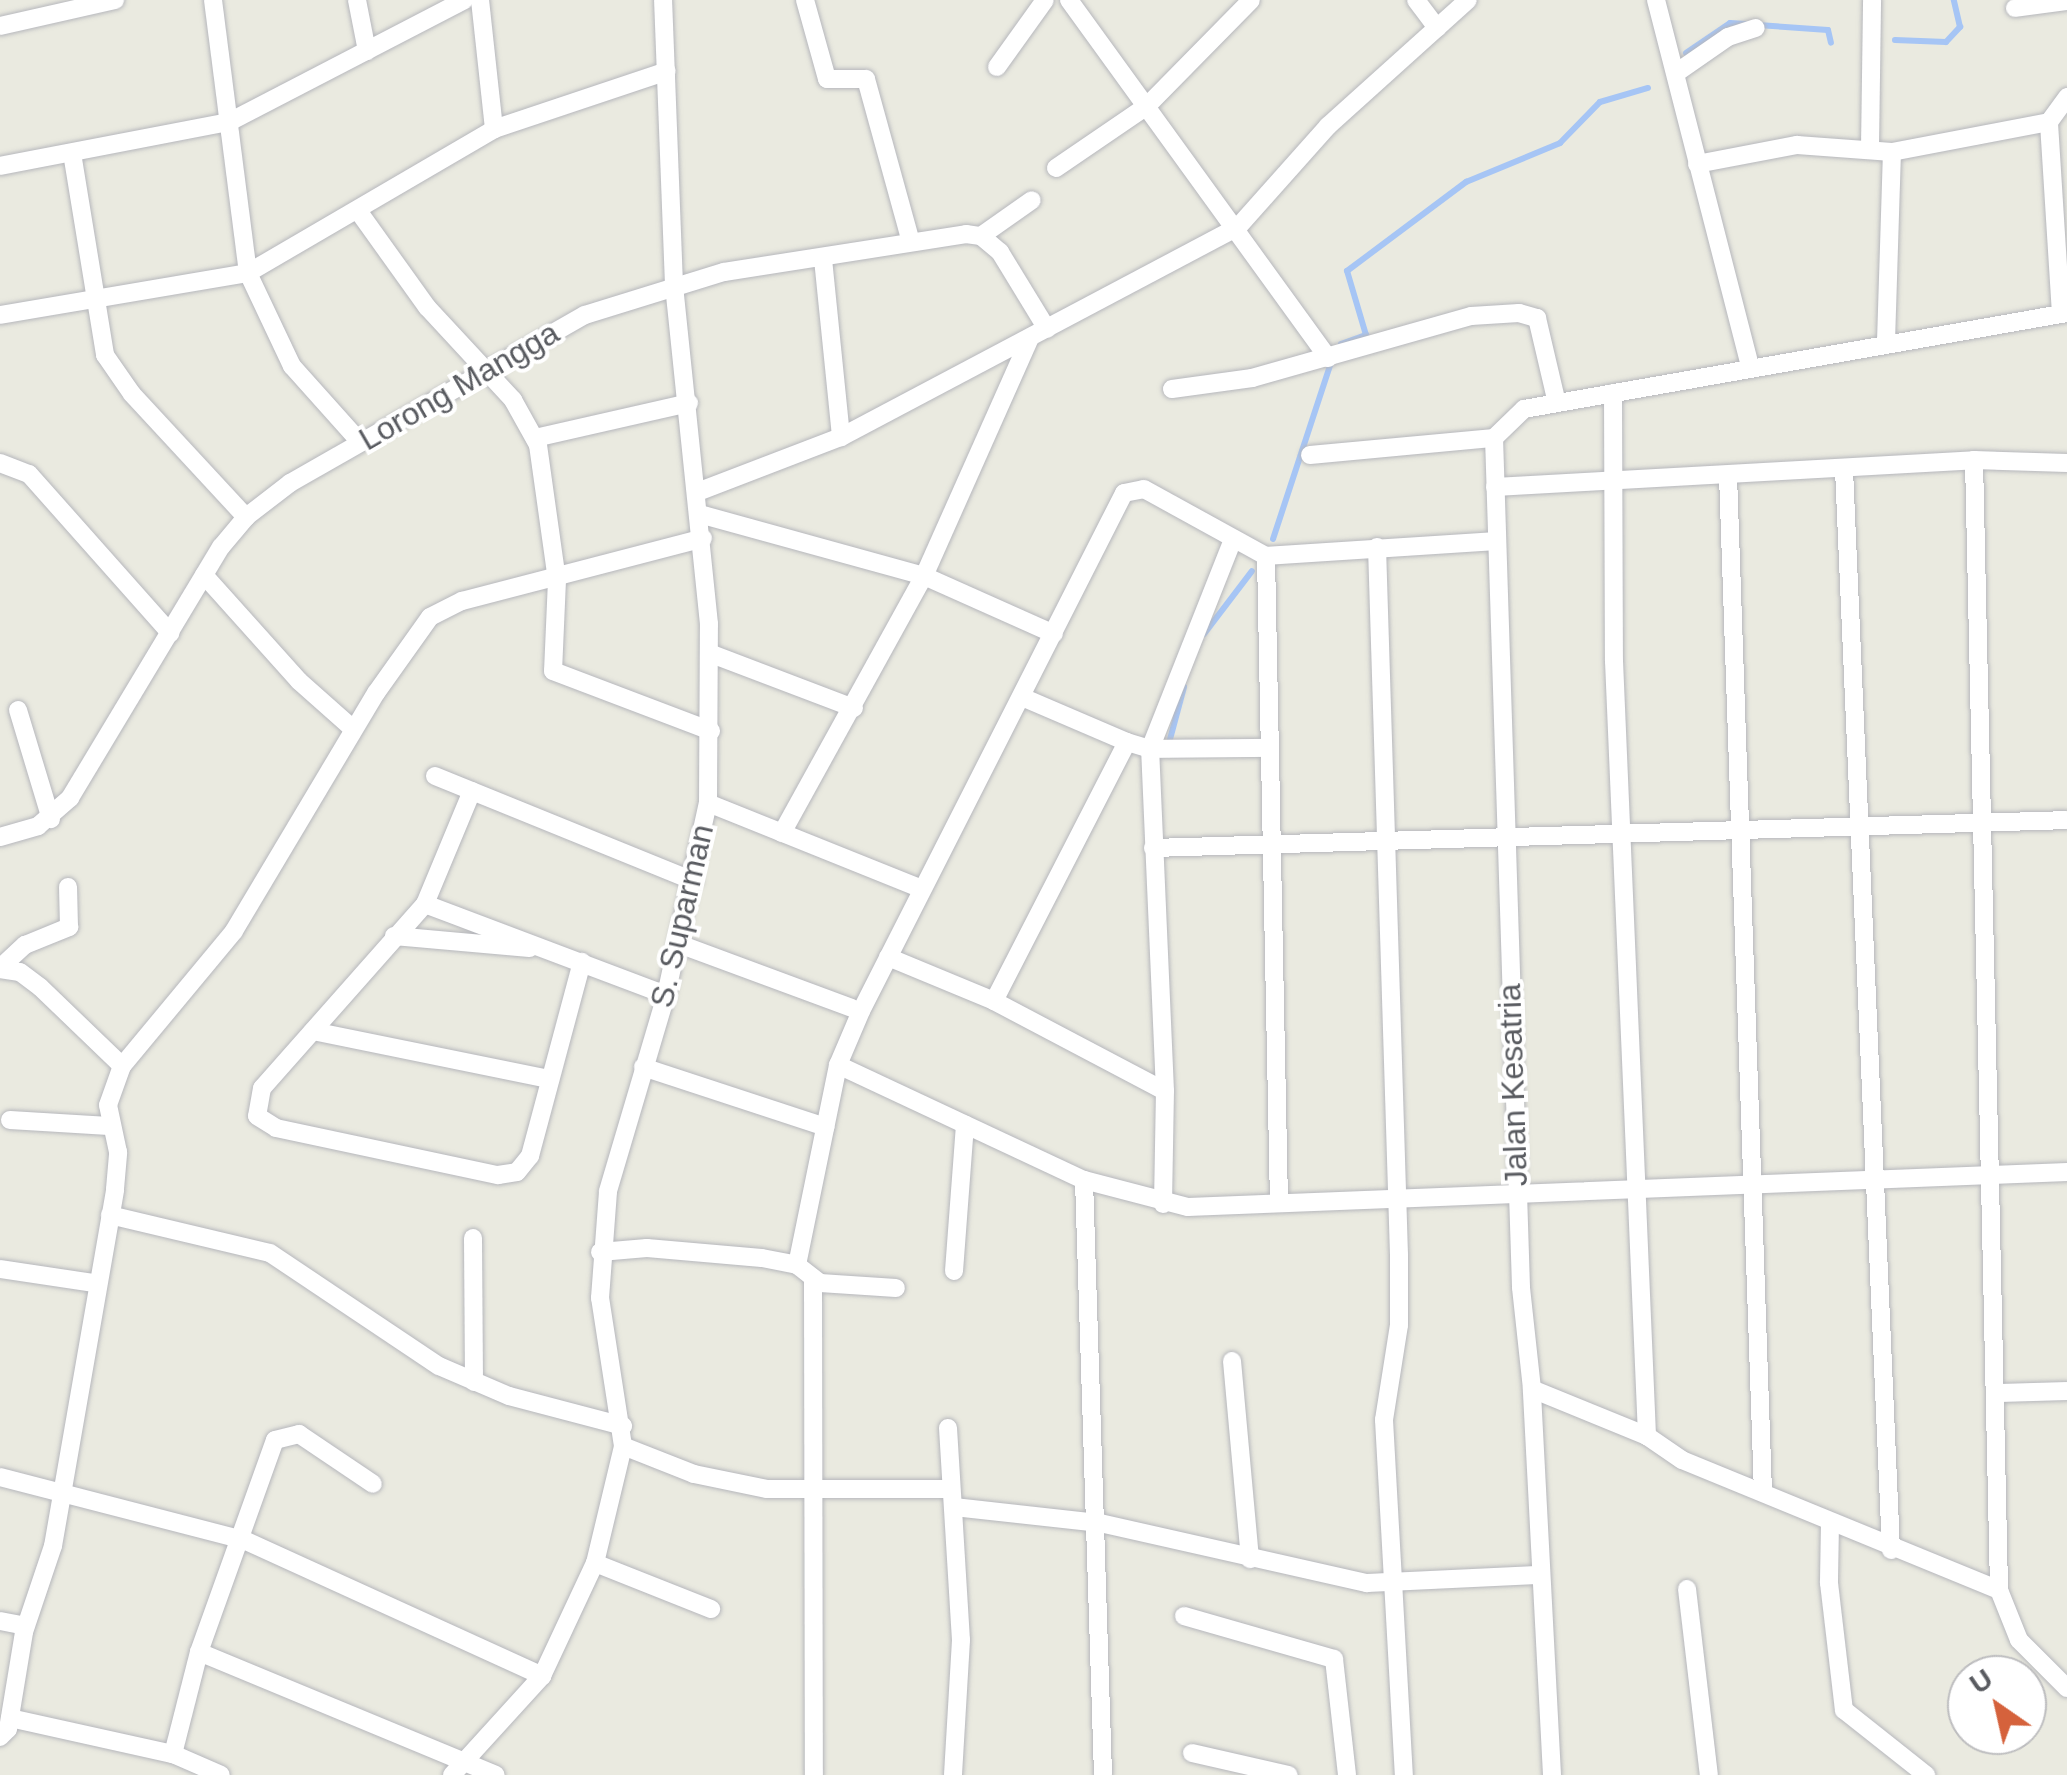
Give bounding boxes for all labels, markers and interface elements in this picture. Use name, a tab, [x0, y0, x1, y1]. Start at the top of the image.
street label: Lorong Mangga	[352, 313, 566, 459]
street label: S. Suparman	[642, 821, 722, 1011]
street label: Jalan Kesatria	[1490, 983, 1536, 1187]
north arrow	[1947, 1655, 2047, 1755]
text: U	[1964, 1663, 1998, 1700]

